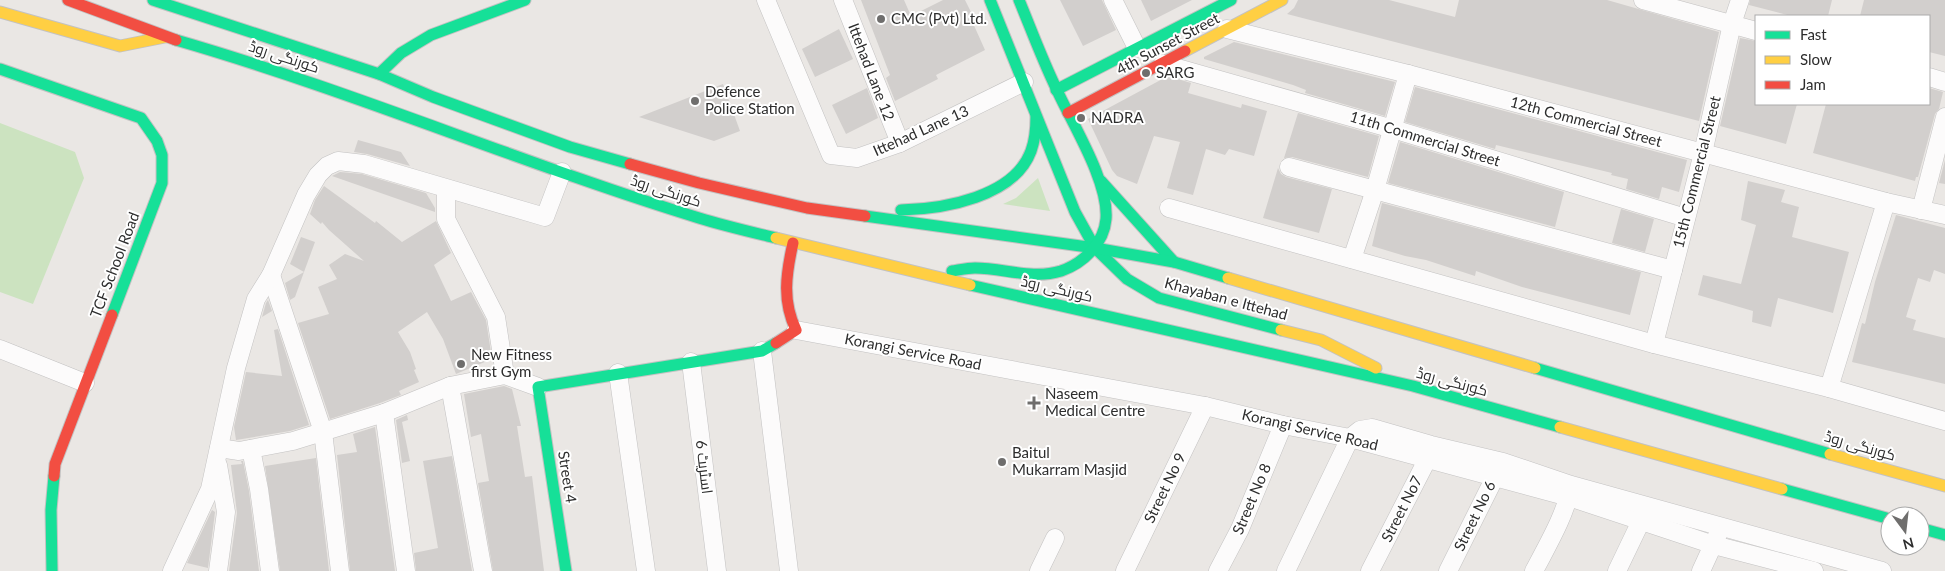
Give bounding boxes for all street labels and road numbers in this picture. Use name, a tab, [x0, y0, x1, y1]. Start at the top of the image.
street label: 4th Sunset Street	[1113, 8, 1223, 78]
street label: Ittehad Lane 12	[845, 20, 899, 123]
street label: کورنگی روڈ	[246, 36, 322, 78]
street label: 12th Commercial Street	[1508, 92, 1665, 150]
street label: 15th Commercial Street	[1668, 93, 1724, 250]
street label: Ittehad Lane 13	[870, 101, 971, 159]
street label: 11th Commercial Street	[1348, 107, 1503, 170]
street label: کورنگی روڈ	[628, 170, 704, 212]
street label: TCF School Road	[86, 209, 142, 320]
street label: کورنگی روڈ	[1019, 271, 1095, 307]
street label: Khayaban e Ittehad	[1163, 273, 1290, 323]
street label: Korangi Service Road	[843, 329, 983, 373]
street label: کورنگی روڈ	[1414, 363, 1490, 401]
street label: Korangi Service Road	[1240, 405, 1380, 453]
street label: کورنگی روڈ	[1822, 426, 1898, 466]
street label: اسٹریٹ 6	[692, 439, 717, 495]
street label: Street 4	[555, 450, 581, 504]
street label: Street No 9	[1139, 450, 1189, 525]
street label: Street No 8	[1228, 460, 1274, 537]
street label: Street No7	[1377, 472, 1426, 545]
street label: Street No 6	[1449, 477, 1499, 553]

